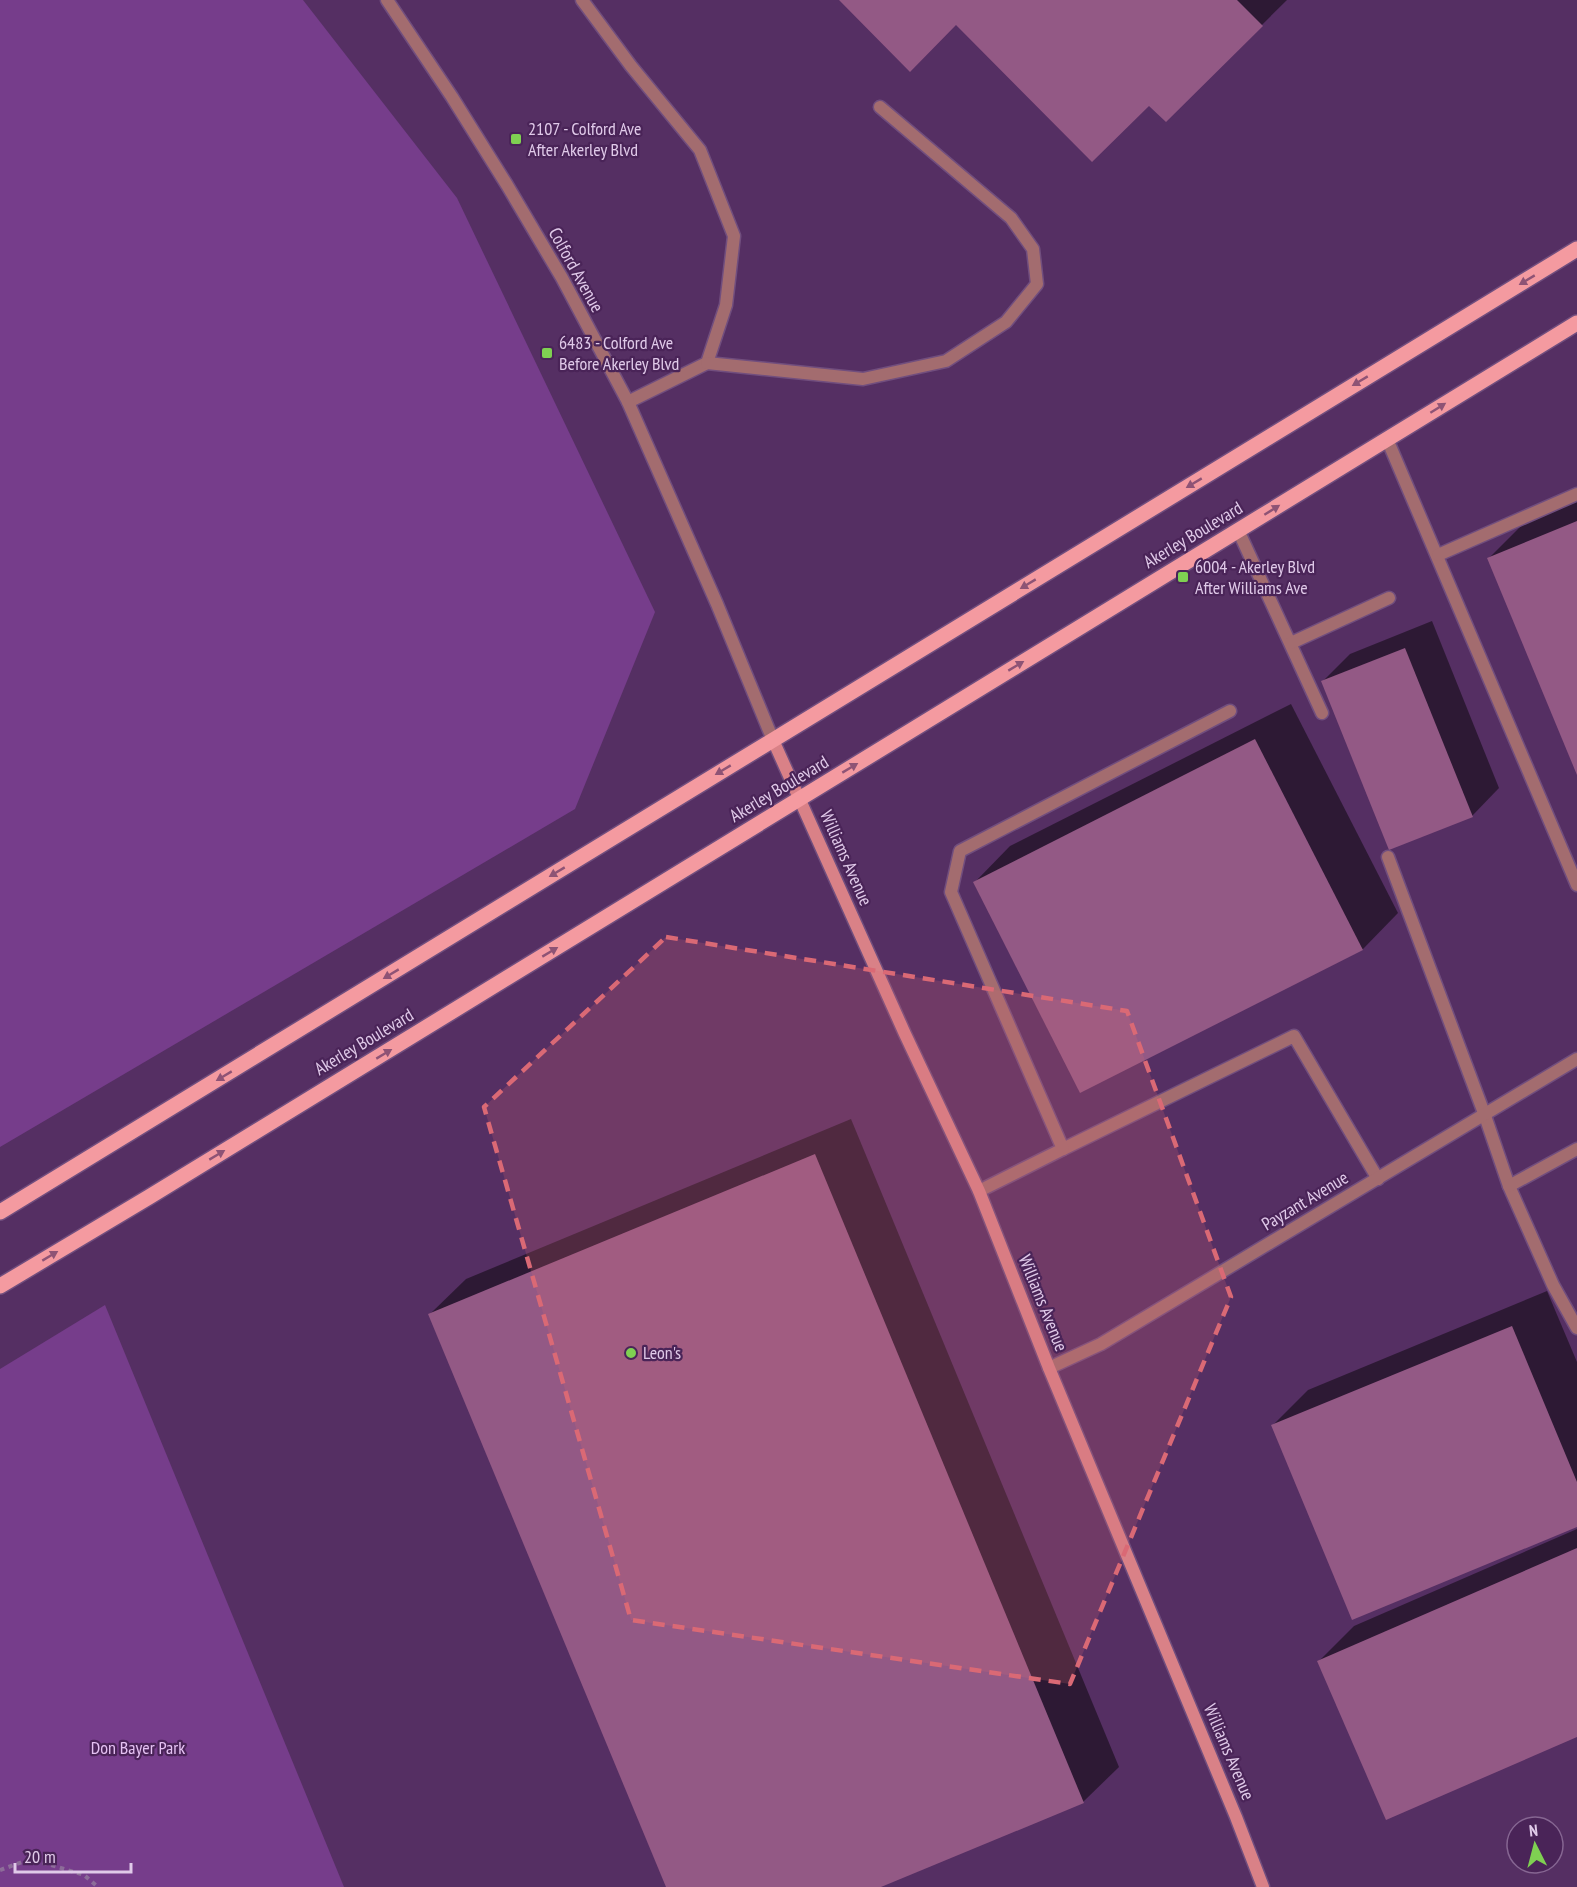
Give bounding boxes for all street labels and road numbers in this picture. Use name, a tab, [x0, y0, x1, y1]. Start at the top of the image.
street label: Colford Avenue	[544, 223, 609, 316]
street label: Akerley Boulevard	[1139, 496, 1246, 573]
street label: Akerley Boulevard	[725, 750, 832, 827]
street label: Williams Avenue	[815, 806, 878, 909]
street label: Akerley Boulevard	[310, 1003, 417, 1080]
street label: Payzant Avenue	[1257, 1166, 1352, 1235]
street label: Williams Avenue	[1014, 1251, 1073, 1354]
street label: Williams Avenue	[1199, 1700, 1260, 1803]

